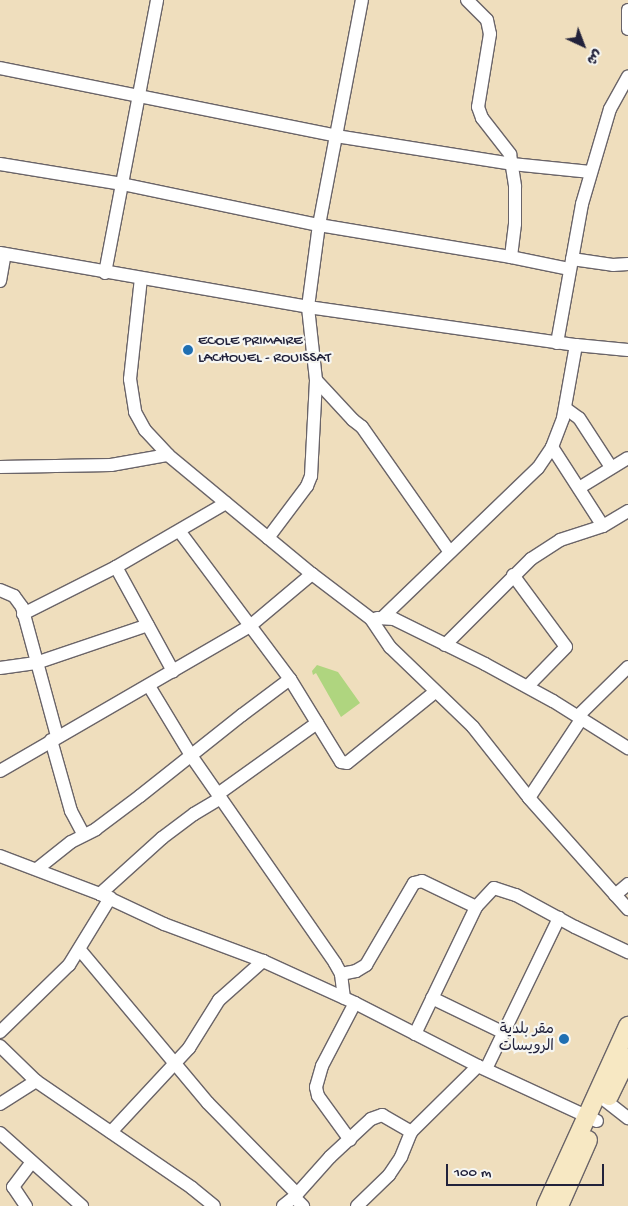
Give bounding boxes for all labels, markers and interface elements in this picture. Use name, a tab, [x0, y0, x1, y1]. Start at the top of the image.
north arrow	[558, 20, 608, 70]
text: ش	[582, 45, 605, 68]
place label: ECOLE PRIMAIRE LACHOUEL - ROUISSAT	[198, 332, 331, 367]
marker: ECOLE PRIMAIRE LACHOUEL - ROUISSAT	[182, 344, 194, 356]
place label: مقر بلدية الرويسات	[499, 1021, 554, 1056]
marker: مقر بلدية الرويسات	[558, 1033, 570, 1045]
scale bar	[448, 1154, 606, 1186]
text: 100 m	[454, 1164, 491, 1182]

